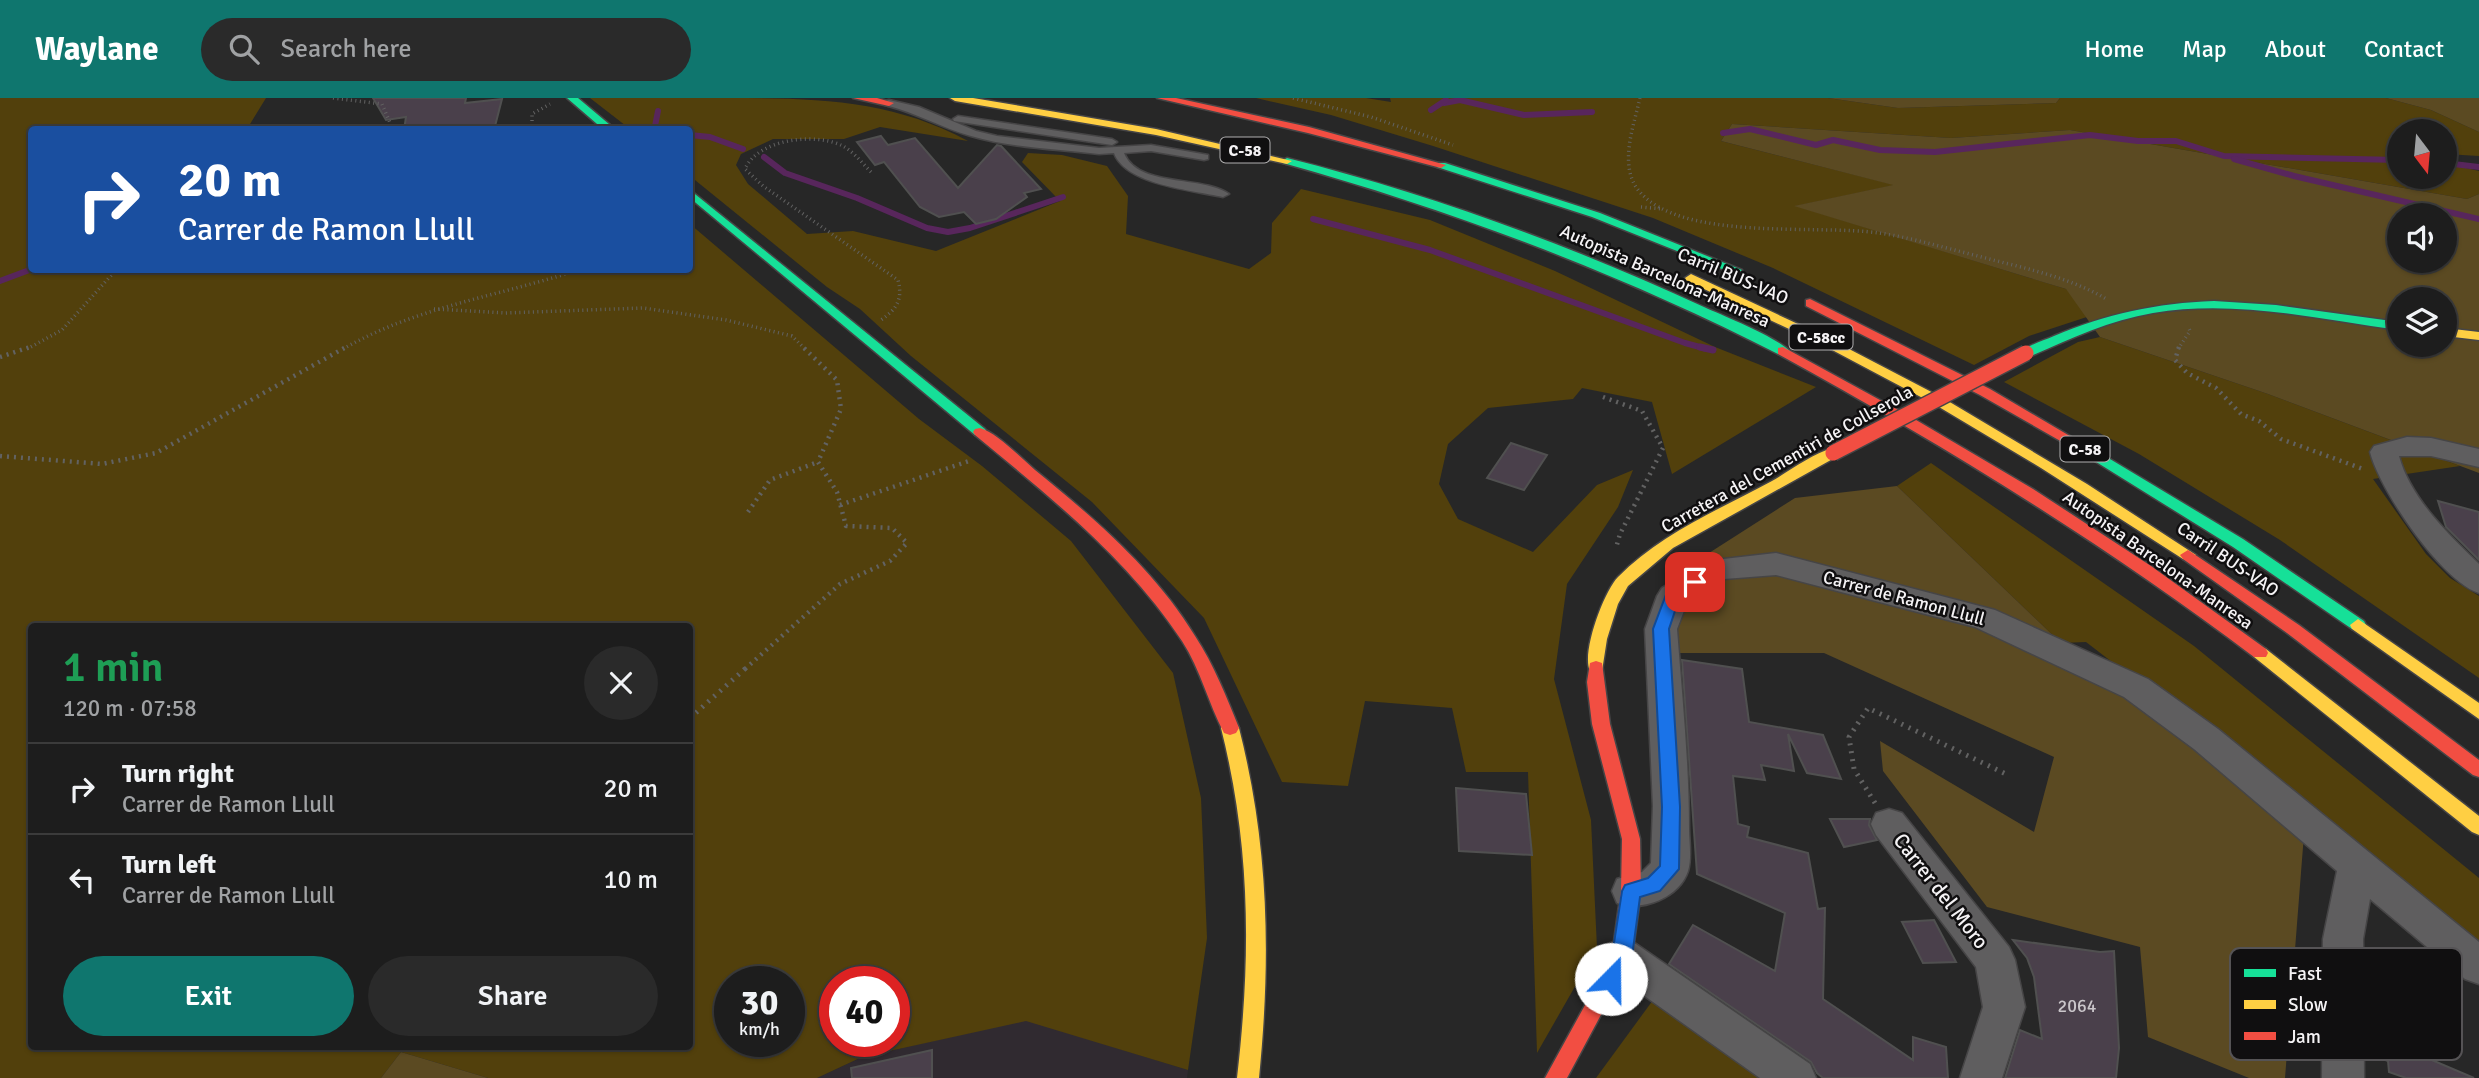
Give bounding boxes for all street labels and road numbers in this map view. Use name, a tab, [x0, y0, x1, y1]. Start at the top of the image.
road number: C-58	[1220, 138, 1270, 162]
street label: Autopista Barcelona-Manresa	[1557, 220, 1773, 332]
street label: Carril BUS-VAO	[1674, 243, 1792, 309]
road number: C-58cc	[1790, 325, 1853, 350]
street label: Carretera del Cementiri de Collserola	[1657, 380, 1917, 538]
road number: C-58	[2060, 436, 2110, 462]
street label: Autopista Barcelona-Manresa	[2059, 486, 2257, 634]
street label: Carril BUS-VAO	[2173, 517, 2283, 601]
street label: Carrer de Ramon Llull	[1821, 566, 1987, 630]
street label: Carrer del Moro	[1888, 828, 1994, 954]

